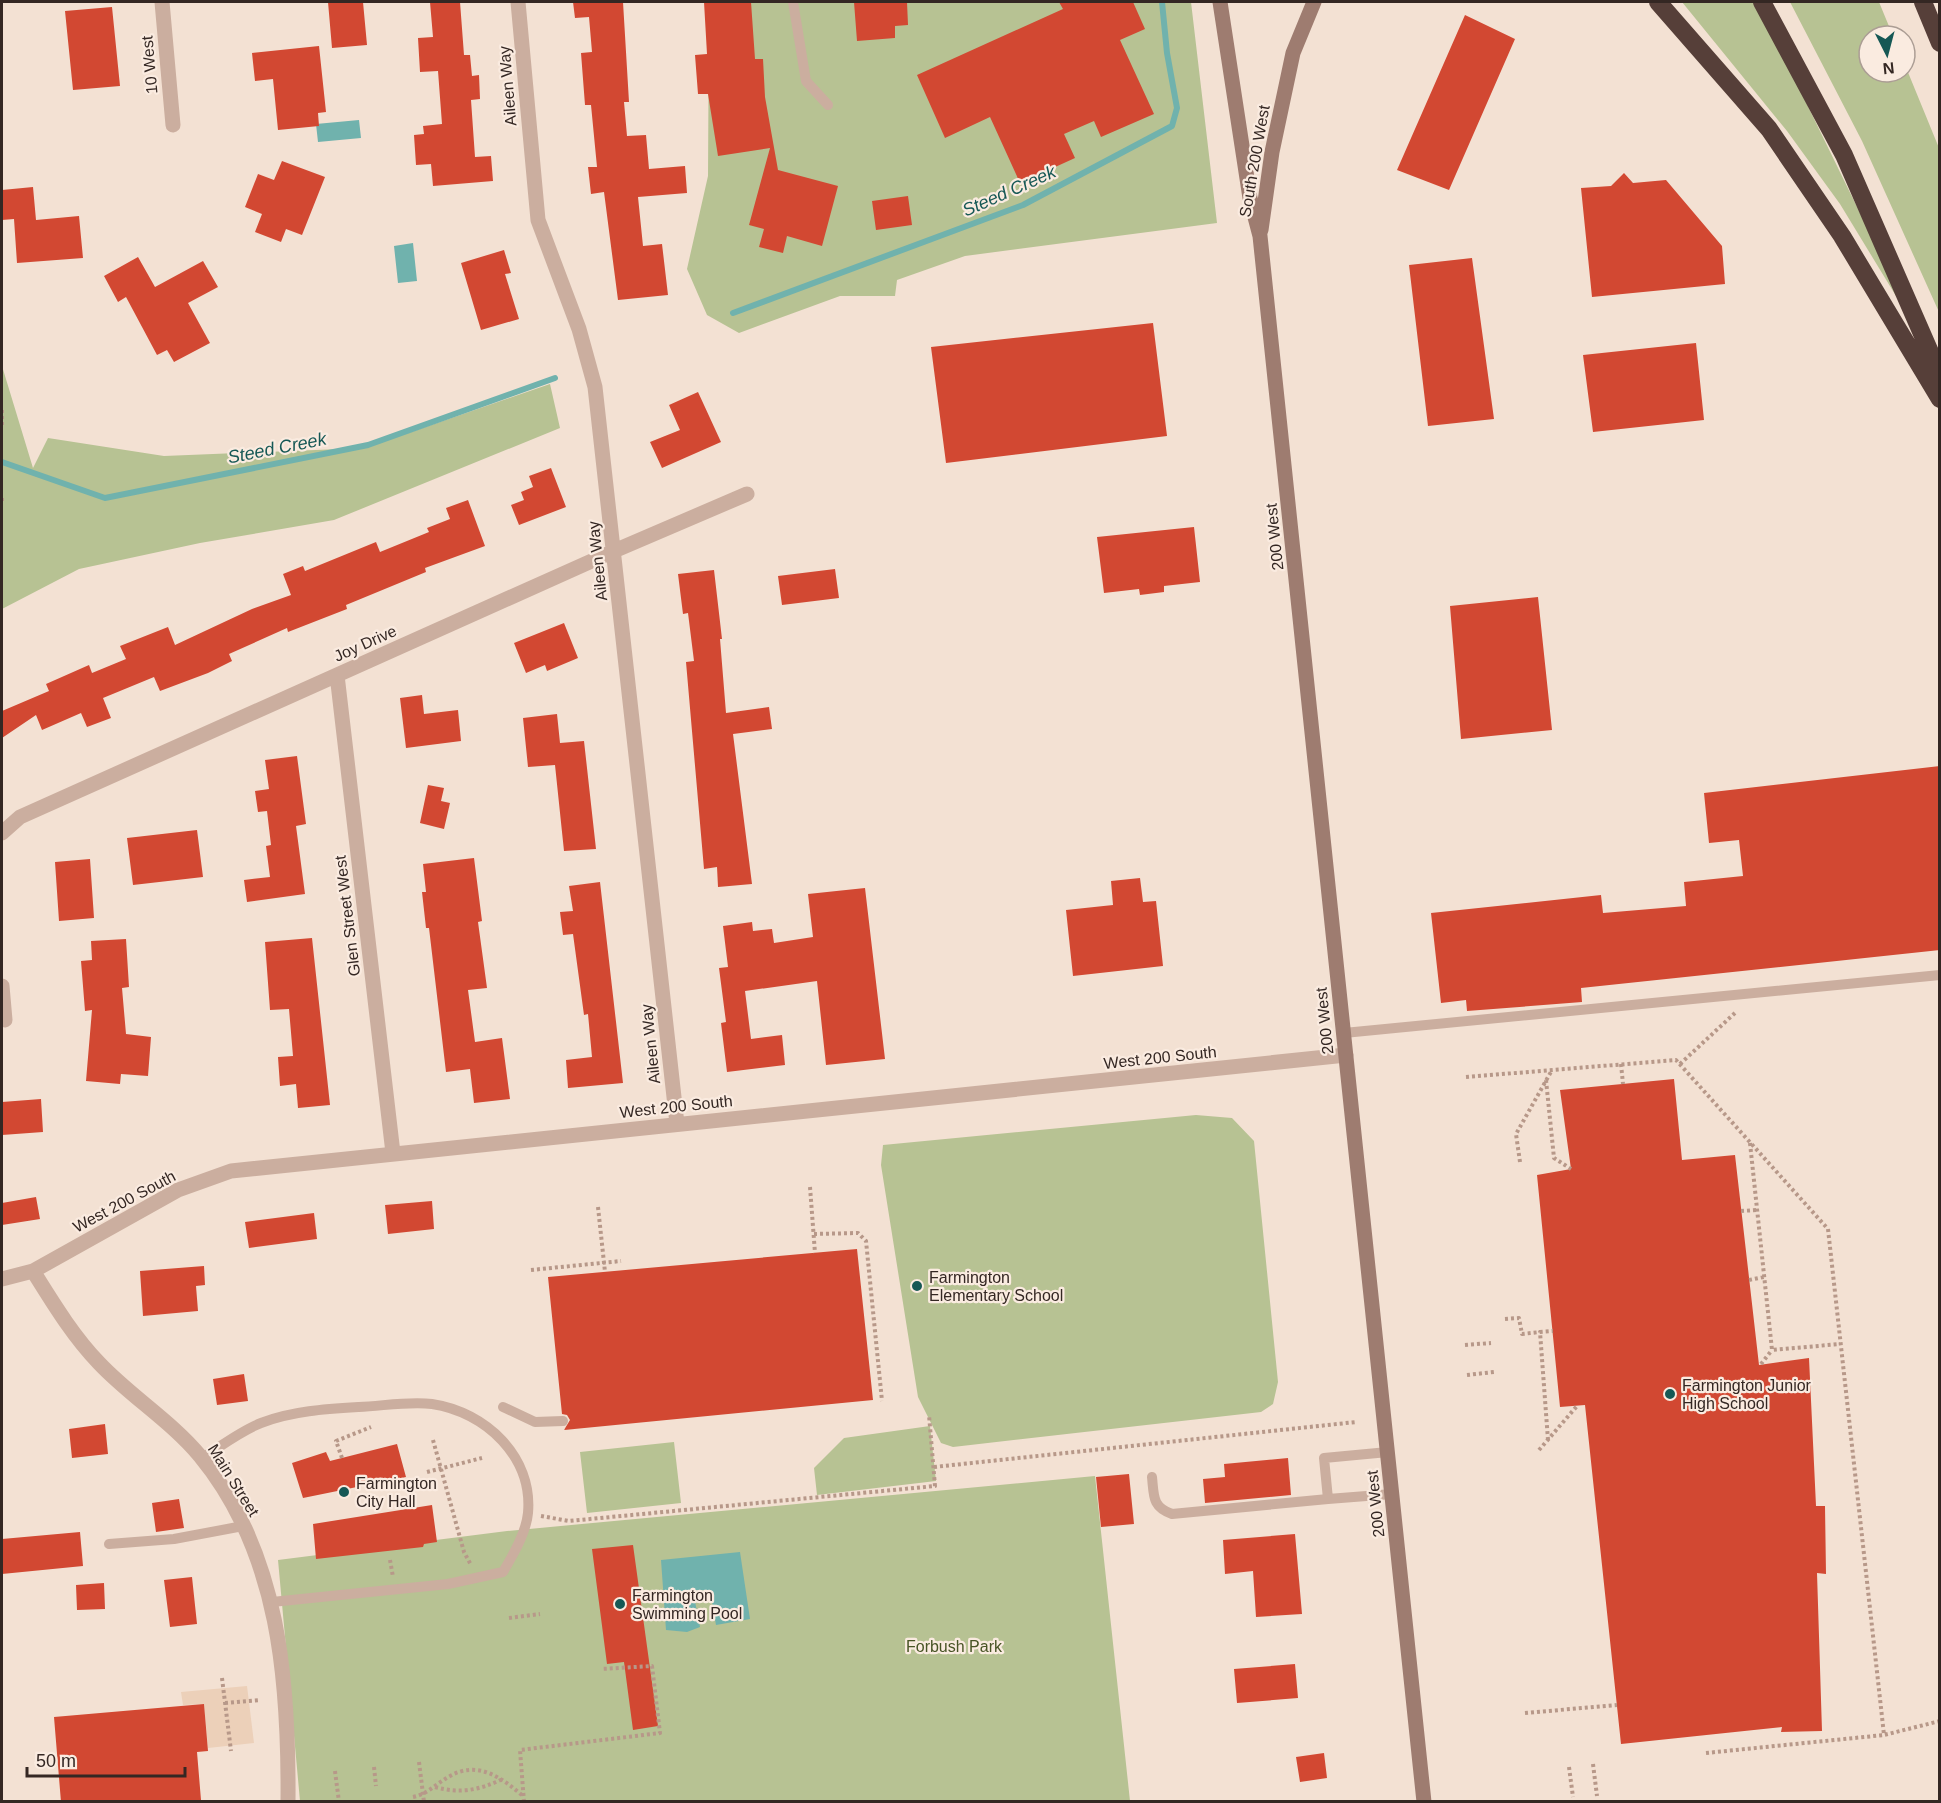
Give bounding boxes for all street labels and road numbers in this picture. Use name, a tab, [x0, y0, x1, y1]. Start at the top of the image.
street label: 10 West	[138, 35, 161, 95]
street label: Aileen Way	[496, 45, 519, 127]
street label: South 200 West	[1236, 103, 1273, 218]
street label: 200 West	[1262, 502, 1286, 571]
street label: Aileen Way	[585, 520, 610, 602]
street label: Joy Drive	[331, 622, 399, 665]
street label: Glen Street West	[332, 854, 363, 977]
street label: 200 West	[1312, 986, 1336, 1055]
street label: Aileen Way	[638, 1003, 663, 1085]
street label: West 200 South	[1103, 1043, 1217, 1072]
street label: West 200 South	[619, 1092, 733, 1121]
street label: West 200 South	[70, 1167, 178, 1236]
street label: Main Street	[205, 1441, 263, 1520]
street label: 200 West	[1363, 1469, 1387, 1538]

